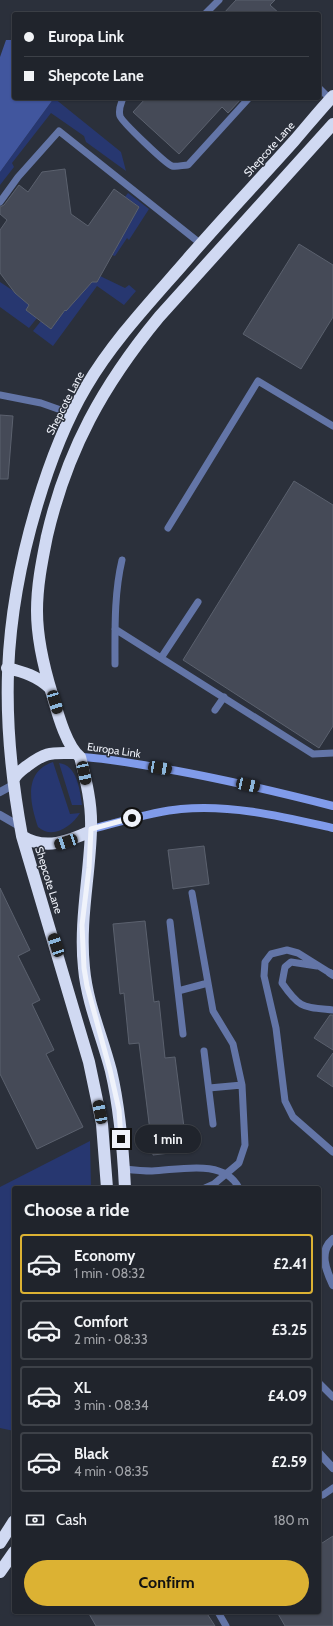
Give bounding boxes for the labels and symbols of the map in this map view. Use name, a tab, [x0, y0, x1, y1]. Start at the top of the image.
street label: Shepcote Lane	[241, 118, 298, 179]
street label: Shepcote Lane	[43, 369, 87, 437]
car	[46, 689, 64, 715]
street label: Europa Link	[86, 739, 142, 761]
car	[76, 760, 92, 786]
car	[147, 760, 173, 776]
car	[235, 777, 261, 793]
route start	[123, 809, 141, 827]
car	[53, 833, 79, 851]
street label: Shepcote Lane	[32, 845, 66, 916]
car	[47, 932, 65, 958]
car	[92, 1099, 108, 1125]
callout: 1 min	[135, 1125, 201, 1153]
route end	[112, 1130, 130, 1148]

